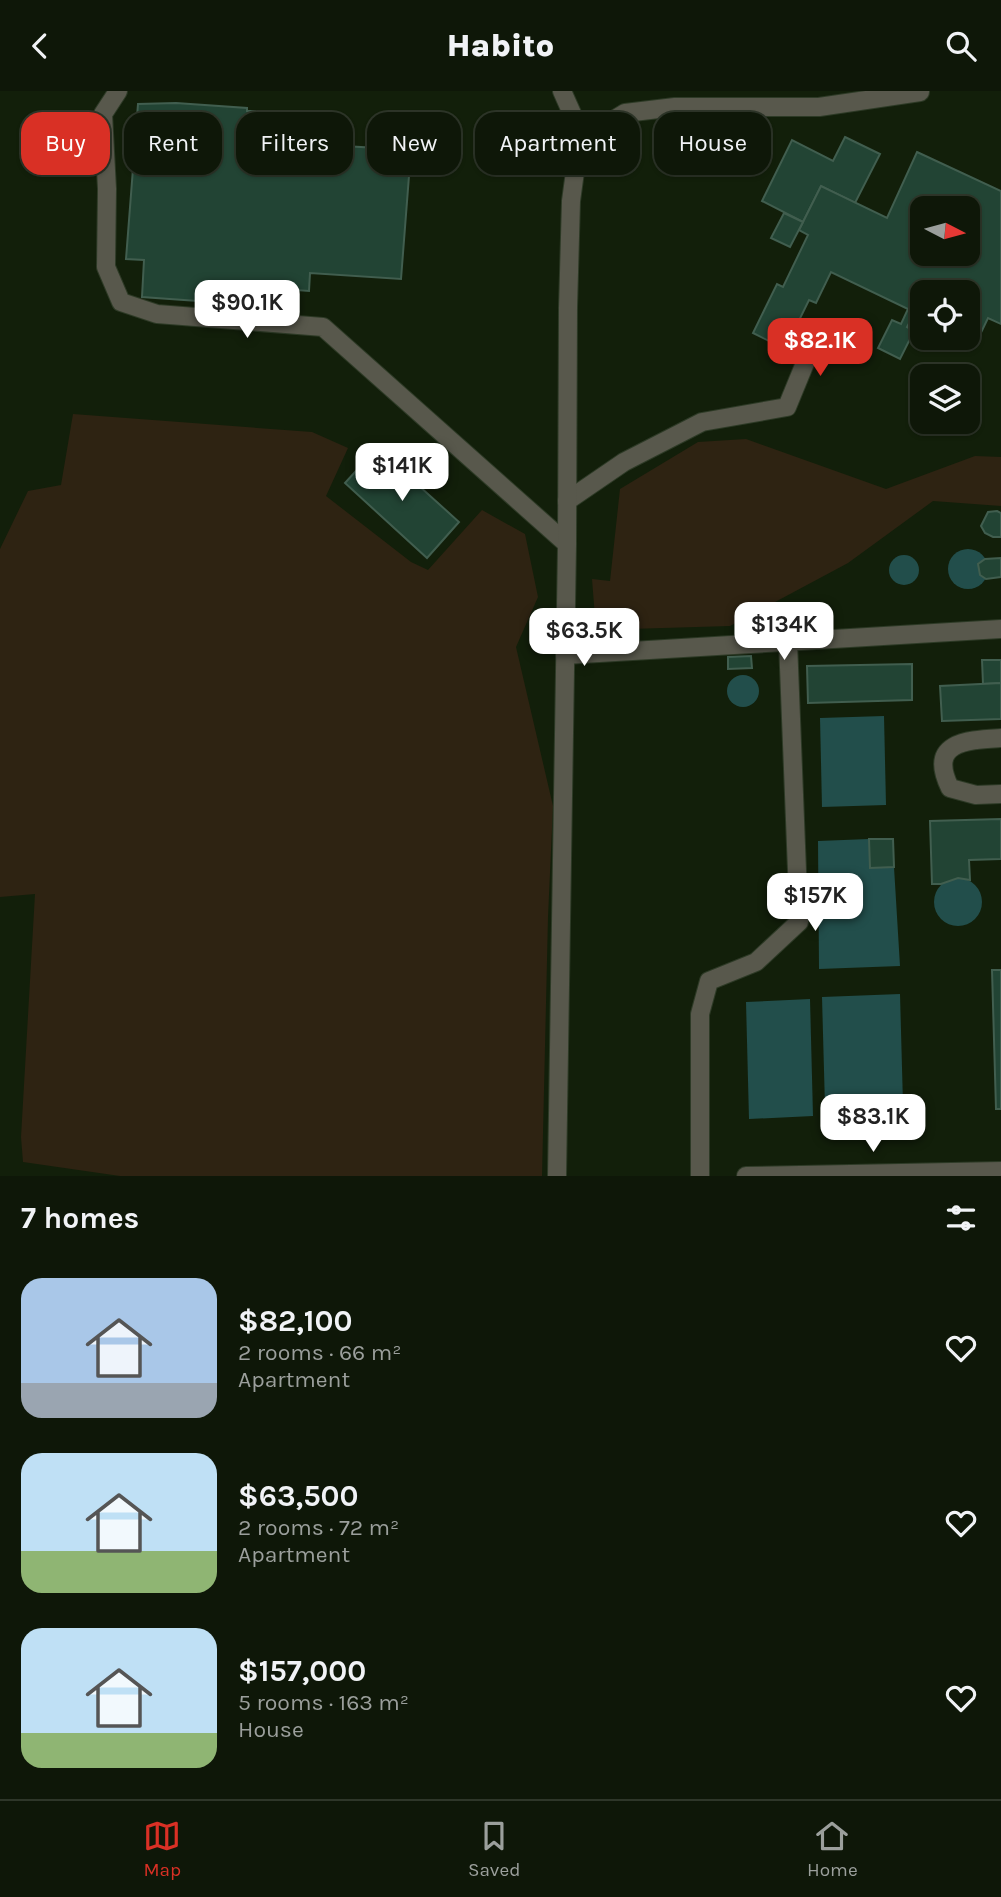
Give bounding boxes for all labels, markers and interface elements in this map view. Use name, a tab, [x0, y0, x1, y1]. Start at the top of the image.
icon: back	[21, 27, 59, 65]
text: Habito	[447, 27, 554, 64]
icon: search	[942, 27, 980, 65]
chip: Buy	[21, 112, 110, 175]
chip: Rent	[124, 112, 222, 175]
chip: Filters	[236, 112, 353, 175]
chip: New	[367, 112, 461, 175]
chip: Apartment	[475, 112, 640, 175]
chip: House	[654, 112, 771, 175]
north arrow	[910, 196, 980, 266]
map controls	[910, 196, 980, 434]
button: locate	[910, 280, 980, 350]
pin: $90.1K	[190, 281, 304, 340]
text: $90.1K	[211, 289, 283, 316]
pin: $82.1K	[763, 319, 877, 378]
text: $82.1K	[784, 327, 856, 354]
button: layers	[910, 364, 980, 434]
pin: $141K	[353, 443, 451, 503]
text: $141K	[372, 452, 432, 479]
pin: $134K	[735, 603, 833, 662]
pin: $63.5K	[527, 609, 641, 668]
text: $134K	[750, 611, 818, 638]
text: $63.5K	[545, 617, 623, 644]
pin: $157K	[766, 873, 864, 933]
text: $157K	[783, 882, 847, 909]
pin: $83.1K	[816, 1095, 930, 1154]
text: $83.1K	[836, 1103, 910, 1130]
icon: filters	[942, 1199, 980, 1237]
text: 7 homes	[21, 1200, 139, 1236]
text: $82,100	[238, 1303, 352, 1339]
icon: home	[77, 1306, 161, 1390]
icon: heart	[942, 1329, 980, 1367]
text: 2 rooms · 66 m²	[238, 1339, 401, 1366]
text: Apartment	[238, 1366, 350, 1393]
text: $63,500	[238, 1478, 359, 1514]
icon: home	[77, 1481, 161, 1565]
icon: heart	[942, 1504, 980, 1542]
text: 2 rooms · 72 m²	[238, 1514, 399, 1541]
text: Apartment	[238, 1541, 350, 1568]
text: $157,000	[238, 1653, 366, 1689]
icon: home	[77, 1656, 161, 1740]
icon: heart	[942, 1679, 980, 1717]
text: 5 rooms · 163 m²	[238, 1689, 409, 1716]
text: House	[238, 1716, 304, 1743]
tab: Map	[143, 1817, 181, 1881]
tab: Saved	[468, 1817, 520, 1881]
tab: Home	[807, 1817, 858, 1881]

